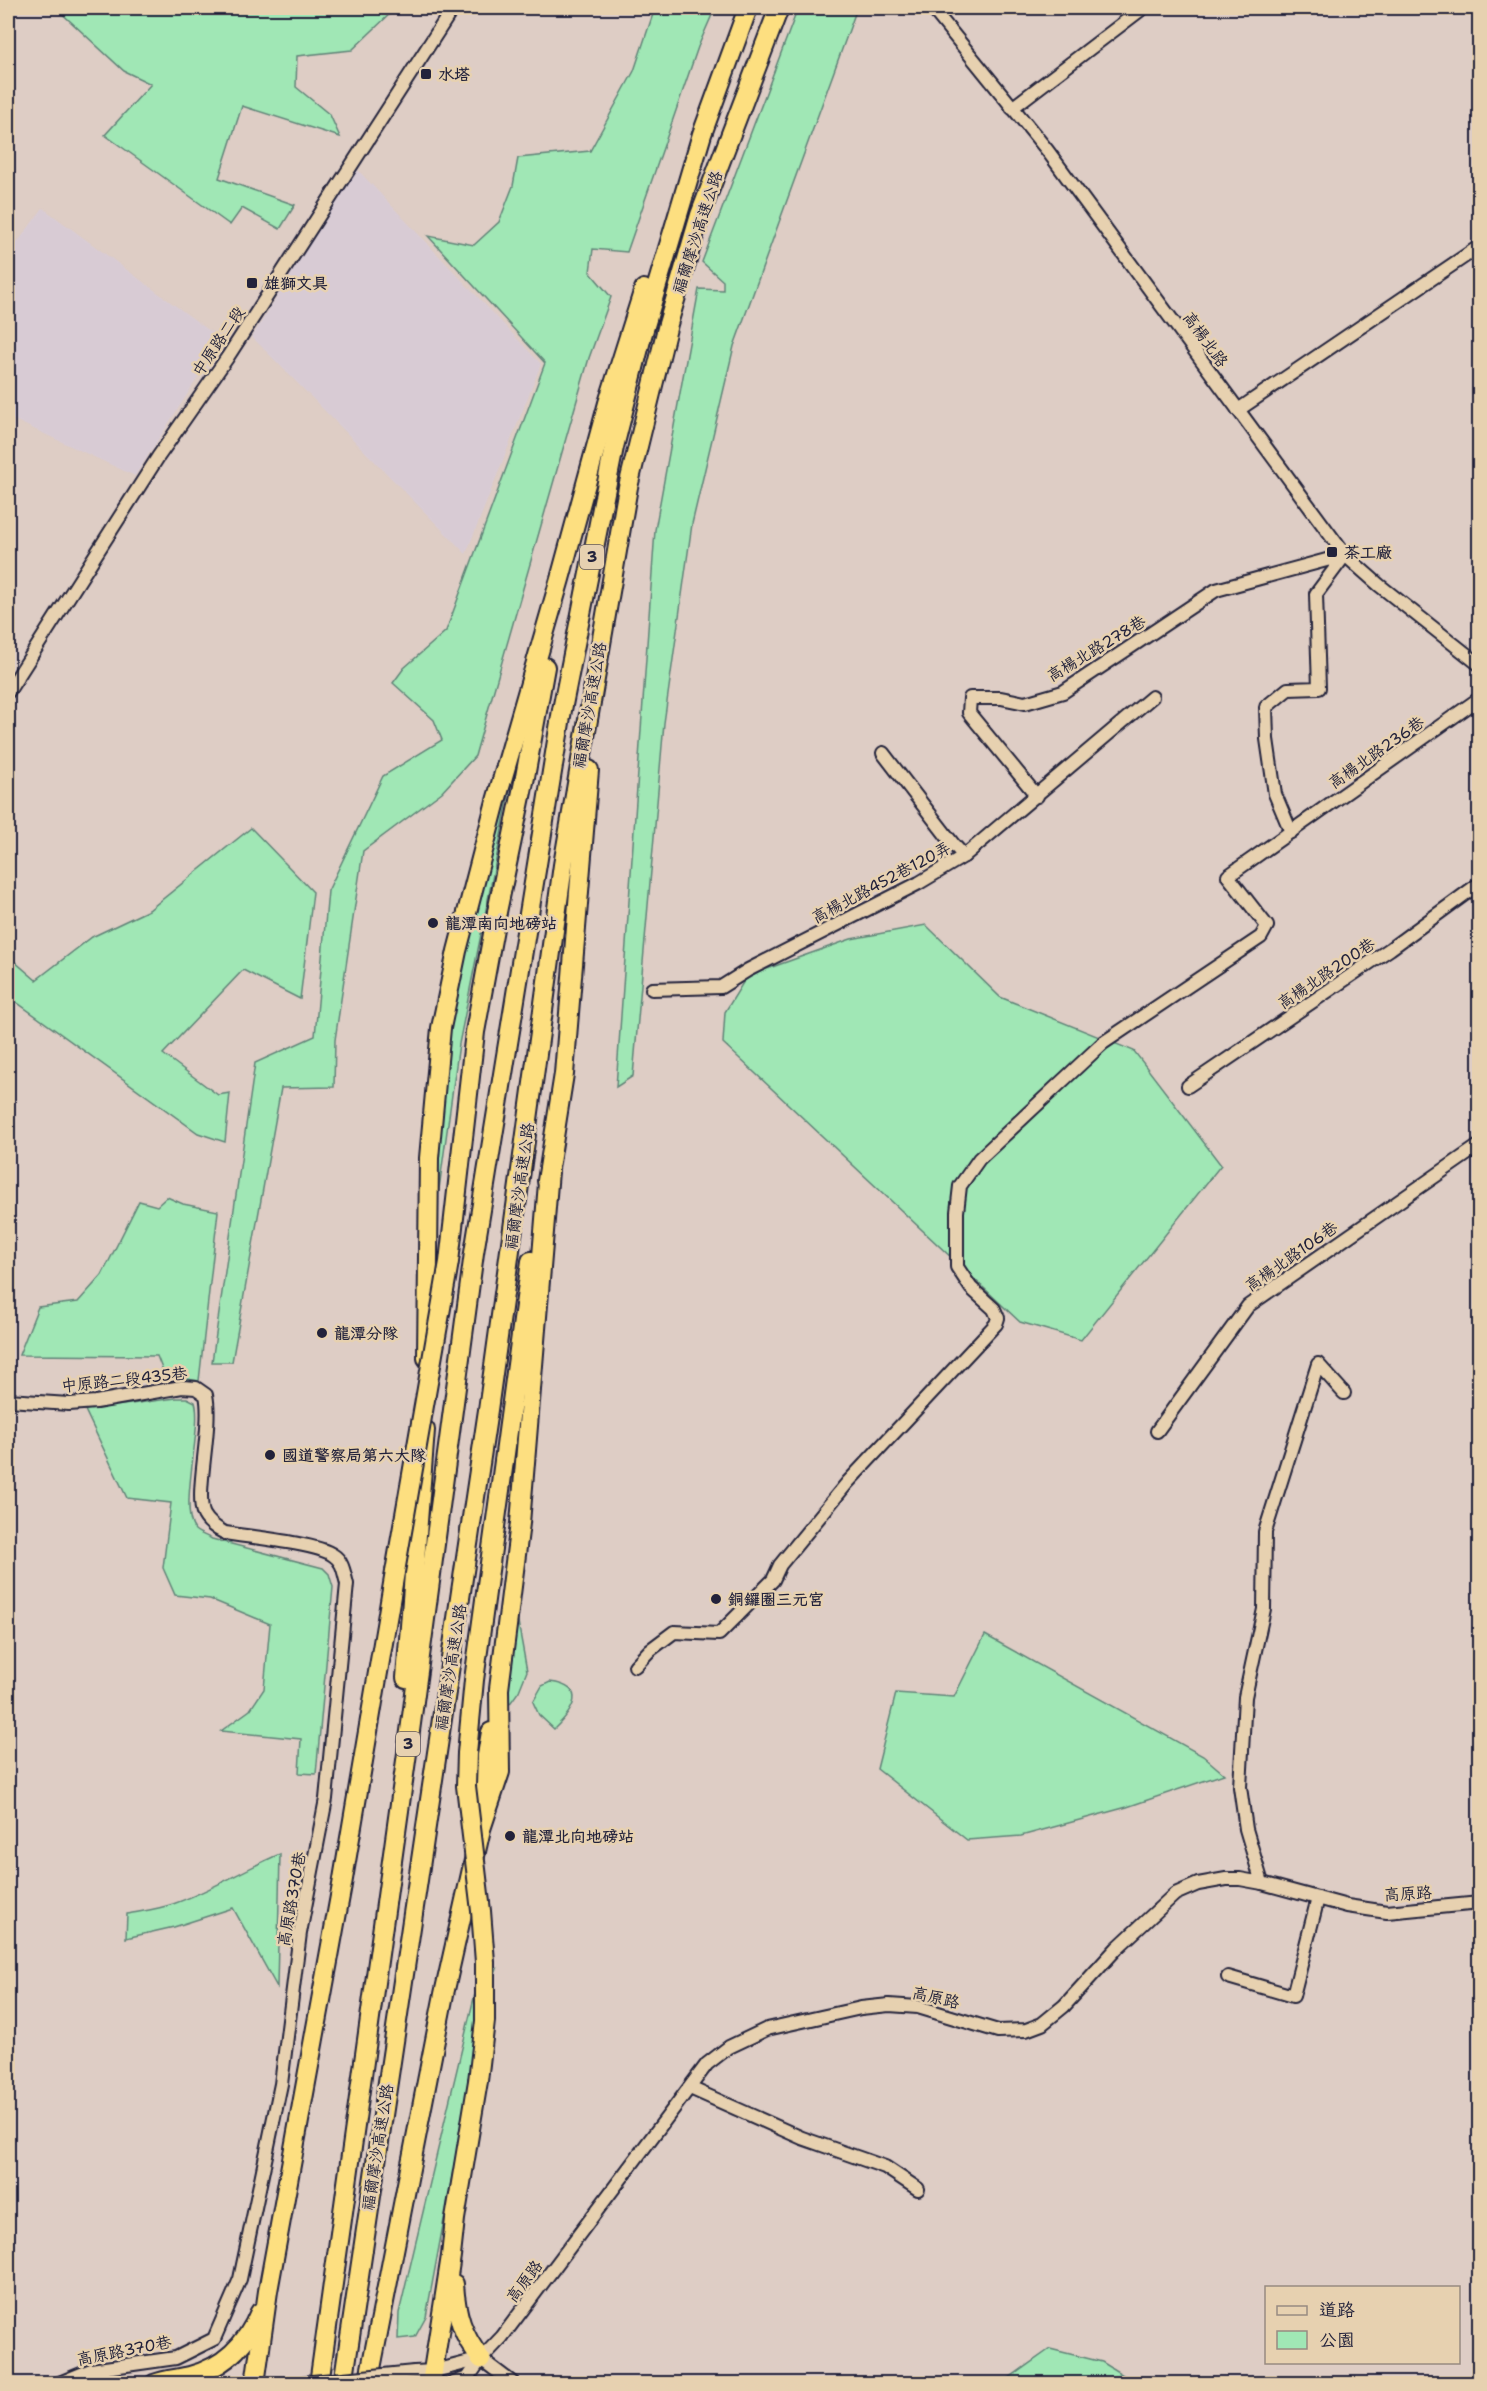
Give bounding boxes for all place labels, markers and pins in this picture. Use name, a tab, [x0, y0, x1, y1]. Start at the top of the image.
place label: 水塔	[438, 64, 470, 85]
marker: 水塔	[419, 67, 433, 81]
place label: 雄獅文具	[264, 273, 328, 294]
marker: 雄獅文具	[245, 276, 259, 290]
place label: 茶工廠	[1344, 542, 1392, 563]
marker: 茶工廠	[1325, 545, 1339, 559]
place label: 龍潭南向地磅站	[445, 913, 557, 934]
marker: 龍潭南向地磅站	[426, 916, 440, 930]
place label: 龍潭分隊	[334, 1323, 398, 1344]
marker: 龍潭分隊	[315, 1326, 329, 1340]
place label: 國道警察局第六大隊	[282, 1445, 426, 1466]
marker: 國道警察局第六大隊	[263, 1448, 277, 1462]
place label: 銅鑼圈三元宮	[728, 1589, 824, 1610]
marker: 銅鑼圈三元宮	[709, 1592, 723, 1606]
place label: 龍潭北向地磅站	[522, 1826, 634, 1847]
marker: 龍潭北向地磅站	[503, 1829, 517, 1843]

